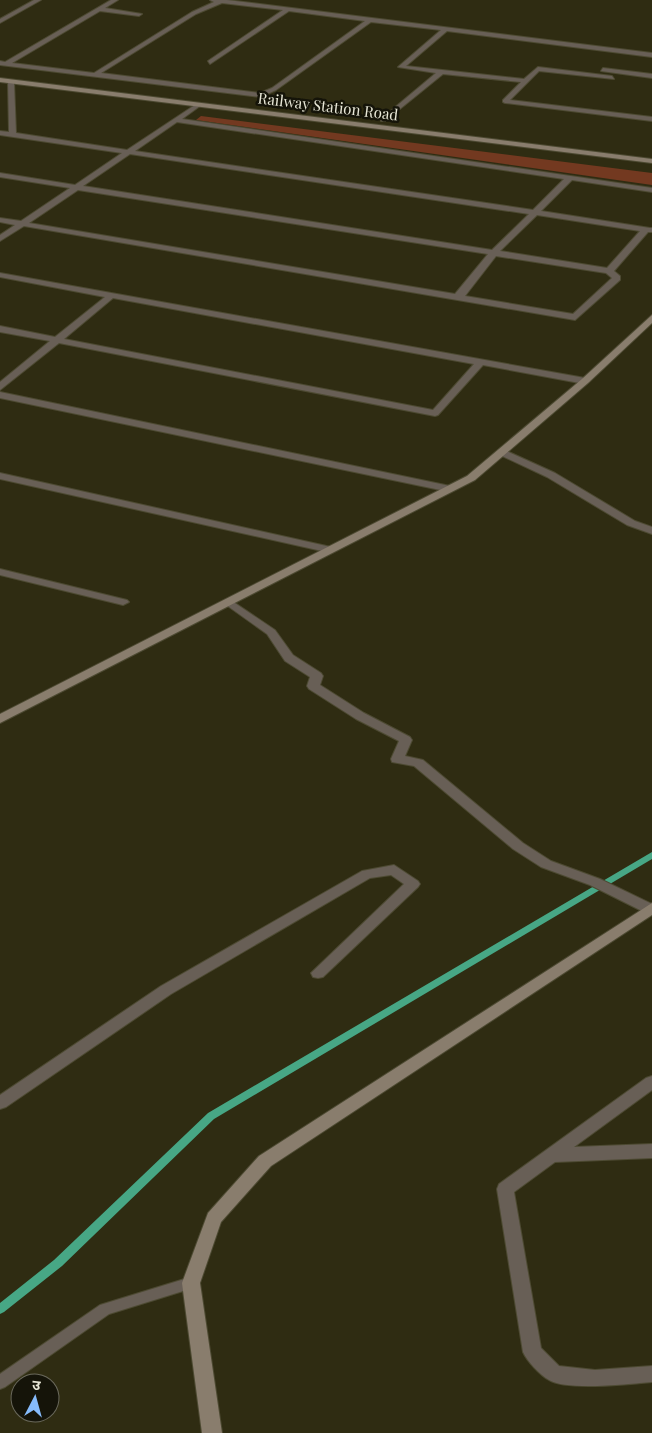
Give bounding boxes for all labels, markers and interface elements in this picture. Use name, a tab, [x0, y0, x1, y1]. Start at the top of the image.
street label: Railway Station Road	[257, 87, 400, 125]
north arrow	[10, 1373, 60, 1423]
text: उ	[31, 1375, 42, 1395]

